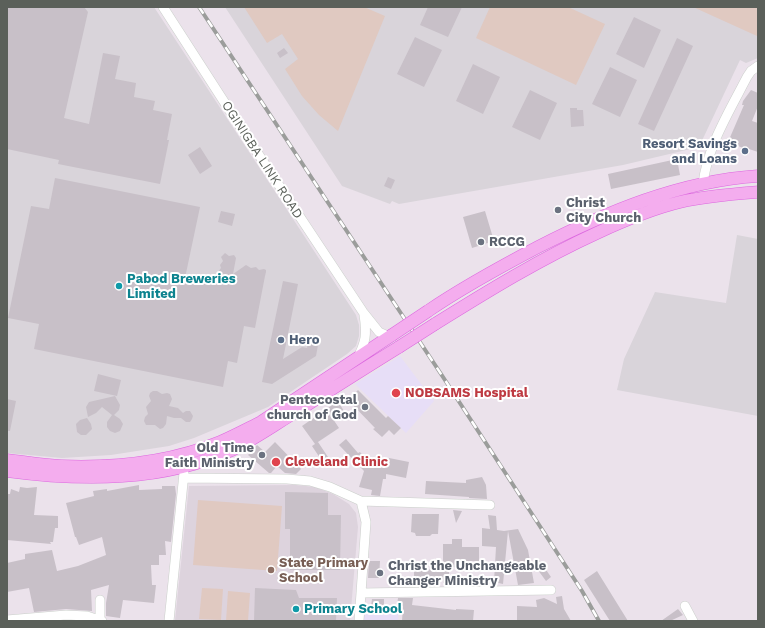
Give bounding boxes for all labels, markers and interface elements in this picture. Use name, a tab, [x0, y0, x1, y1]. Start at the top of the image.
street label: OGINIGBA LINK ROAD	[218, 98, 306, 222]
place label: Resort Savings and Loans	[642, 136, 737, 167]
marker: Resort Savings and Loans	[740, 146, 750, 156]
place label: Christ City Church	[566, 195, 641, 226]
marker: Christ City Church	[553, 205, 563, 215]
place label: RCCG	[489, 234, 525, 250]
marker: RCCG	[476, 237, 486, 247]
place label: Pabod Breweries Limited	[127, 271, 236, 302]
marker: Pabod Breweries Limited	[114, 281, 124, 291]
place label: Hero	[289, 332, 319, 348]
marker: Hero	[276, 335, 286, 345]
place label: NOBSAMS Hospital	[405, 385, 528, 401]
marker: NOBSAMS Hospital	[390, 387, 402, 399]
place label: Pentecostal church of God	[267, 392, 357, 423]
marker: Pentecostal church of God	[360, 402, 370, 412]
place label: Old Time Faith Ministry	[165, 440, 254, 471]
marker: Old Time Faith Ministry	[257, 450, 267, 460]
place label: Cleveland Clinic	[285, 454, 388, 470]
marker: Cleveland Clinic	[270, 456, 282, 468]
place label: State Primary School	[279, 555, 368, 586]
place label: Christ the Unchangeable Changer Ministry	[388, 558, 546, 589]
marker: State Primary School	[266, 565, 276, 575]
marker: Christ the Unchangeable Changer Ministry	[375, 568, 385, 578]
place label: Primary School	[304, 601, 402, 617]
marker: Primary School	[291, 604, 301, 614]

